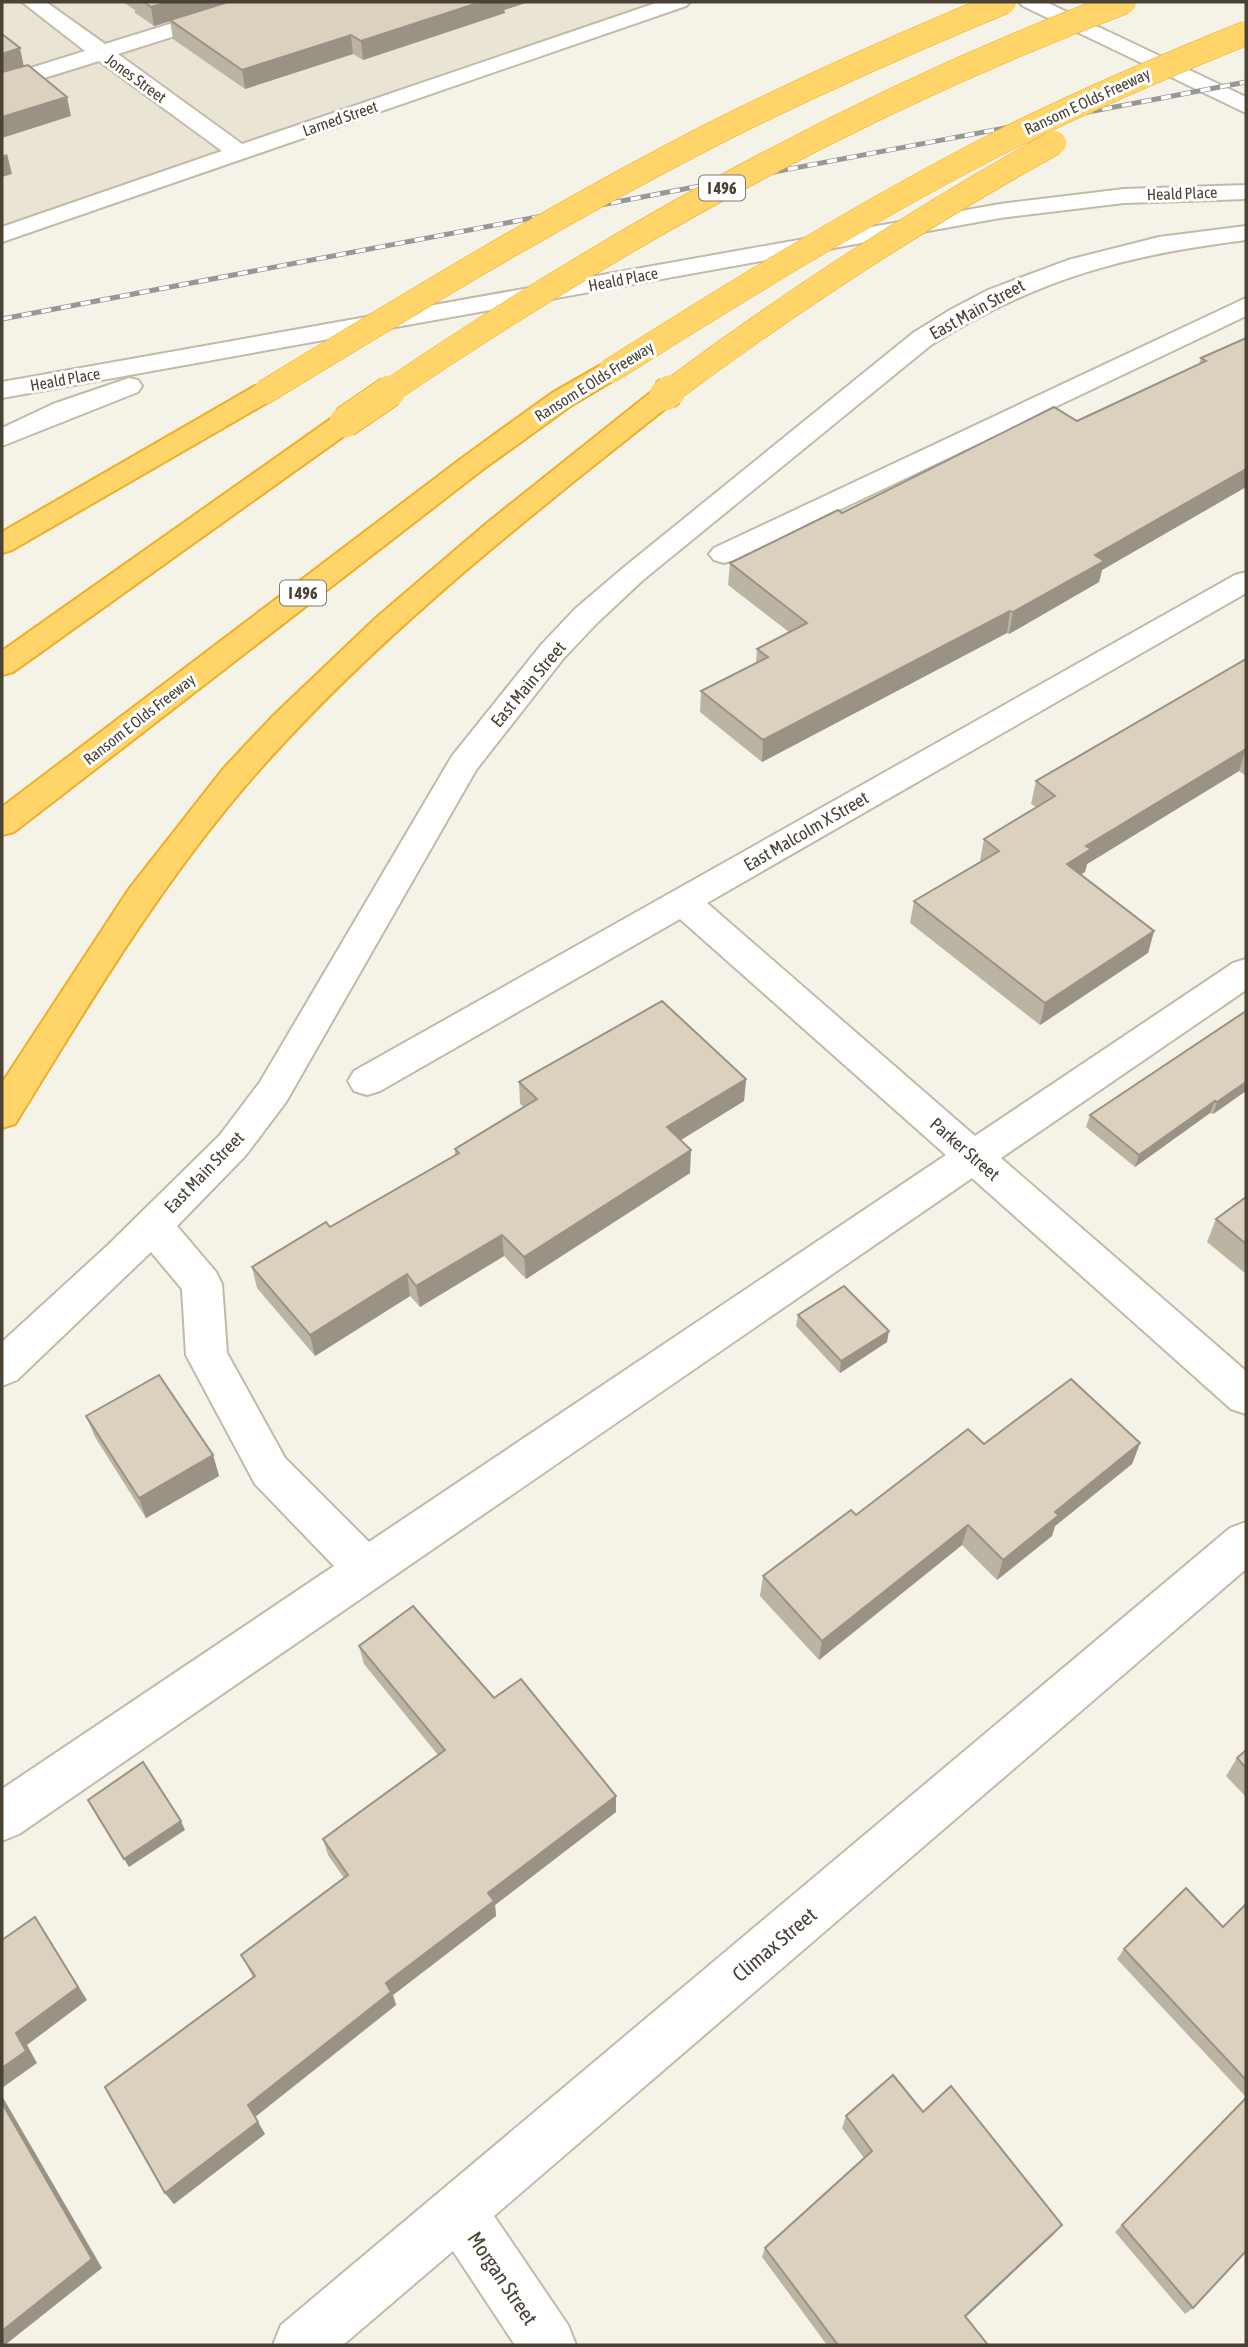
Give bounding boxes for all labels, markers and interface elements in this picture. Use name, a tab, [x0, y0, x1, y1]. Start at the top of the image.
street label: Jones Street	[102, 50, 170, 106]
street label: Ransom E Olds Freeway	[1021, 64, 1153, 139]
street label: Larned Street	[300, 97, 380, 139]
road number: I 496	[699, 176, 745, 200]
street label: Heald Place	[1146, 183, 1218, 203]
street label: Heald Place	[587, 263, 659, 295]
street label: East Main Street	[926, 274, 1028, 344]
street label: Ransom E Olds Freeway	[531, 337, 658, 426]
street label: Heald Place	[29, 364, 101, 394]
road number: I 496	[280, 580, 326, 606]
street label: East Main Street	[486, 637, 570, 731]
street label: Ransom E Olds Freeway	[80, 670, 199, 769]
street label: East Malcolm X Street	[740, 787, 872, 875]
street label: Parker Street	[926, 1113, 1004, 1185]
street label: East Main Street	[160, 1127, 248, 1217]
street label: Climax Street	[727, 1902, 821, 1986]
street label: Morgan Street	[463, 2227, 543, 2329]

